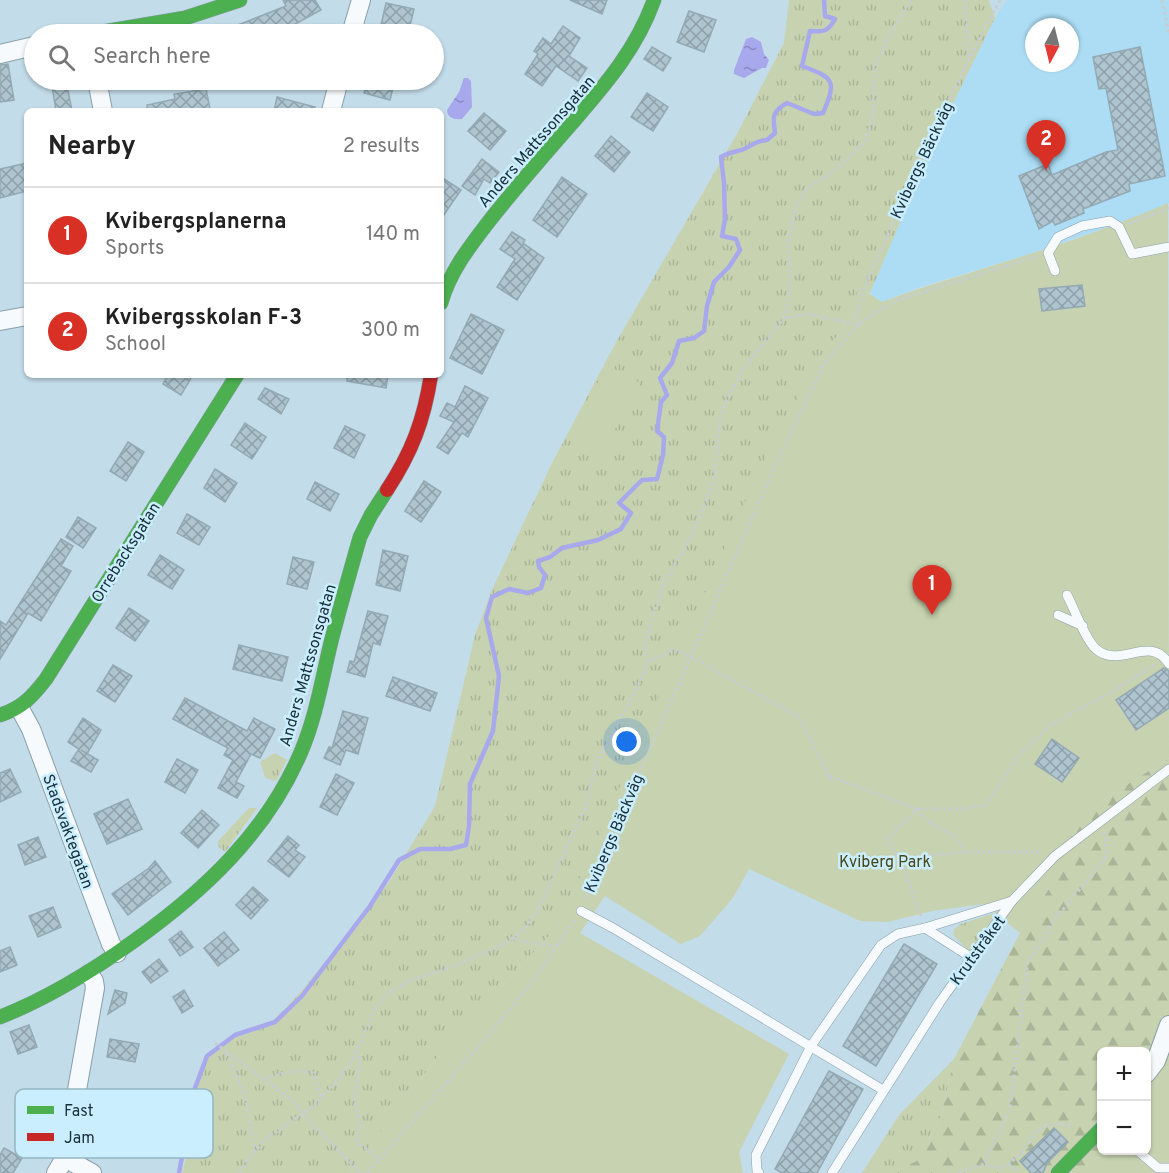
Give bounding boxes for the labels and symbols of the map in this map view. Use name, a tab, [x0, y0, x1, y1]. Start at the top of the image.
north arrow	[1025, 18, 1079, 72]
street label: Anders Mattssonsgatan	[475, 72, 600, 212]
street label: Kvibergs Bäckväg	[887, 99, 959, 223]
pin: 2	[1026, 120, 1066, 170]
street label: Orrebacksgatan	[88, 499, 166, 607]
pin: 1	[912, 566, 952, 615]
street label: Anders Mattssonsgatan	[276, 582, 342, 749]
your location	[612, 727, 641, 756]
street label: Stadsvaktegatan	[37, 772, 97, 892]
street label: Kvibergs Bäckväg	[581, 772, 649, 896]
park label: Kviberg Park	[839, 853, 931, 873]
street label: Krutstråket	[947, 912, 1011, 990]
legend	[15, 1089, 213, 1158]
text: Fast	[64, 1102, 94, 1122]
text: Jam	[64, 1129, 95, 1149]

